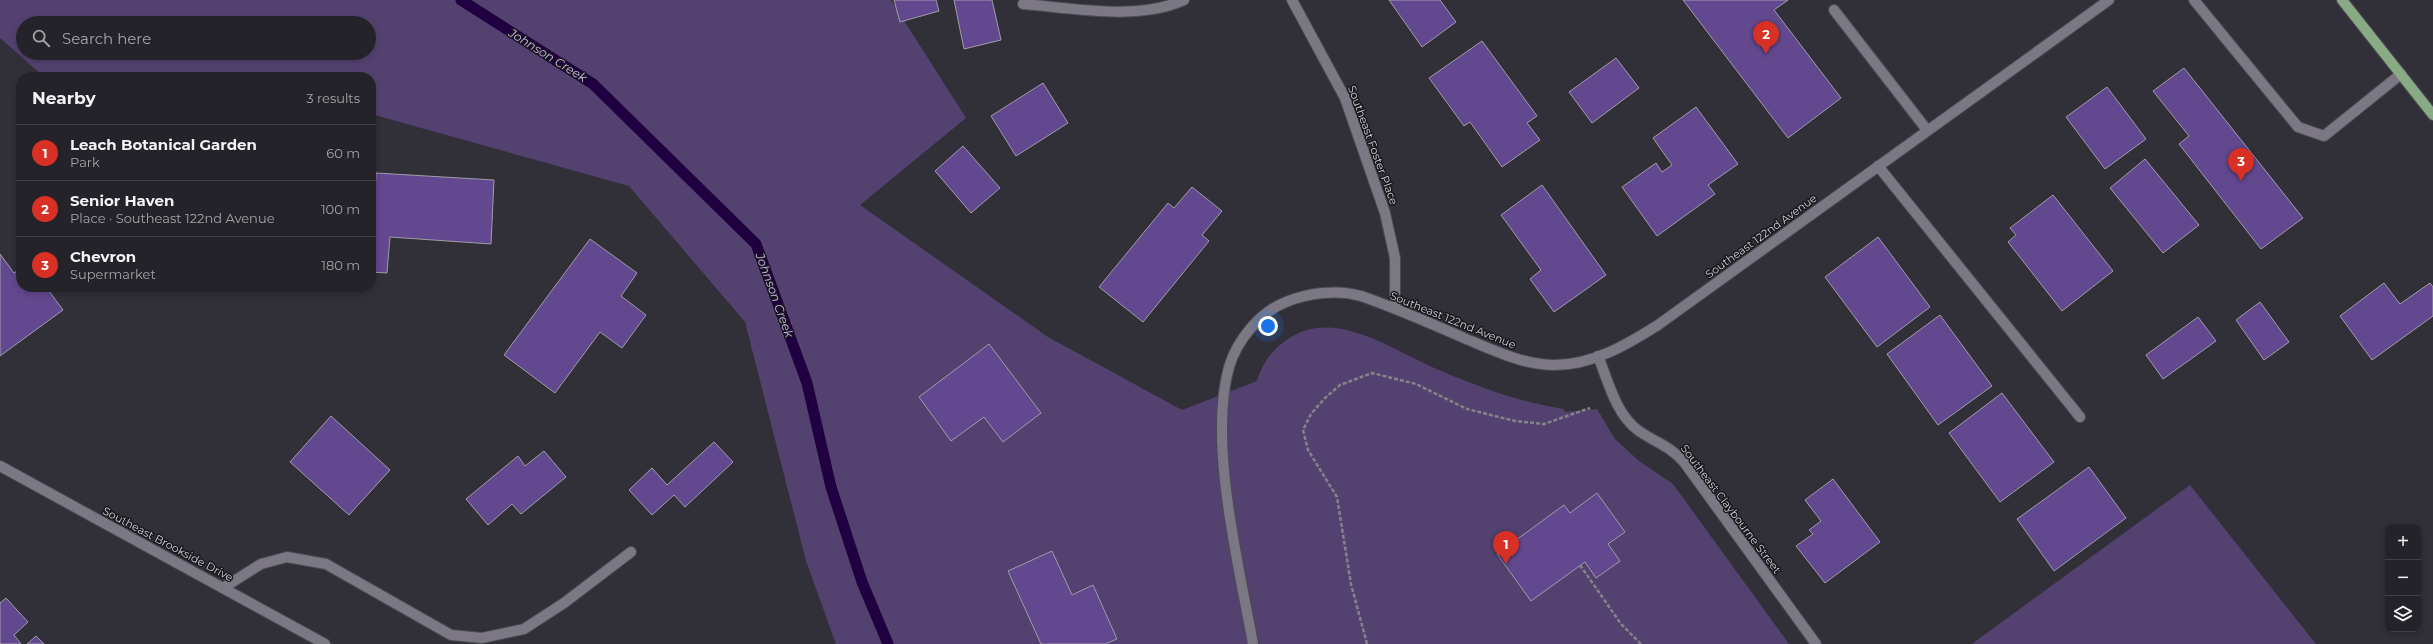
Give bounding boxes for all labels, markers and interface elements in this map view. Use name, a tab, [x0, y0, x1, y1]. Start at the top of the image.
search box	[16, 16, 376, 60]
pin: 2	[1753, 21, 1779, 54]
water label: Johnson Creek	[505, 24, 591, 85]
icon: search	[30, 27, 52, 49]
text: Search here	[62, 29, 151, 48]
street label: Southeast Foster Place	[1345, 83, 1401, 207]
text: Nearby	[32, 88, 96, 108]
text: 3 results	[306, 90, 360, 106]
text: Leach Botanical Garden	[70, 135, 257, 154]
text: 1	[42, 145, 48, 161]
text: 60 m	[326, 145, 360, 161]
pin: 3	[2228, 148, 2254, 181]
text: Park	[70, 154, 100, 170]
text: Senior Haven	[70, 191, 174, 210]
street label: Southeast 122nd Avenue	[1703, 191, 1820, 281]
text: 2	[41, 201, 49, 217]
text: 100 m	[321, 201, 360, 217]
text: Place · Southeast 122nd Avenue	[70, 210, 274, 226]
text: Chevron	[70, 247, 136, 266]
water label: Johnson Creek	[752, 250, 798, 340]
text: 3	[41, 257, 49, 273]
text: 180 m	[321, 257, 360, 273]
text: Supermarket	[70, 266, 156, 282]
street label: Southeast 122nd Avenue	[1388, 288, 1518, 352]
your location	[1258, 316, 1278, 336]
street label: Southeast Claybourne Street	[1678, 442, 1784, 577]
street label: Southeast Brookside Drive	[100, 504, 236, 585]
map controls	[2385, 524, 2421, 632]
button: +	[2385, 524, 2421, 560]
pin: 1	[1493, 531, 1519, 564]
button: −	[2385, 560, 2421, 596]
button: layers	[2385, 596, 2421, 632]

